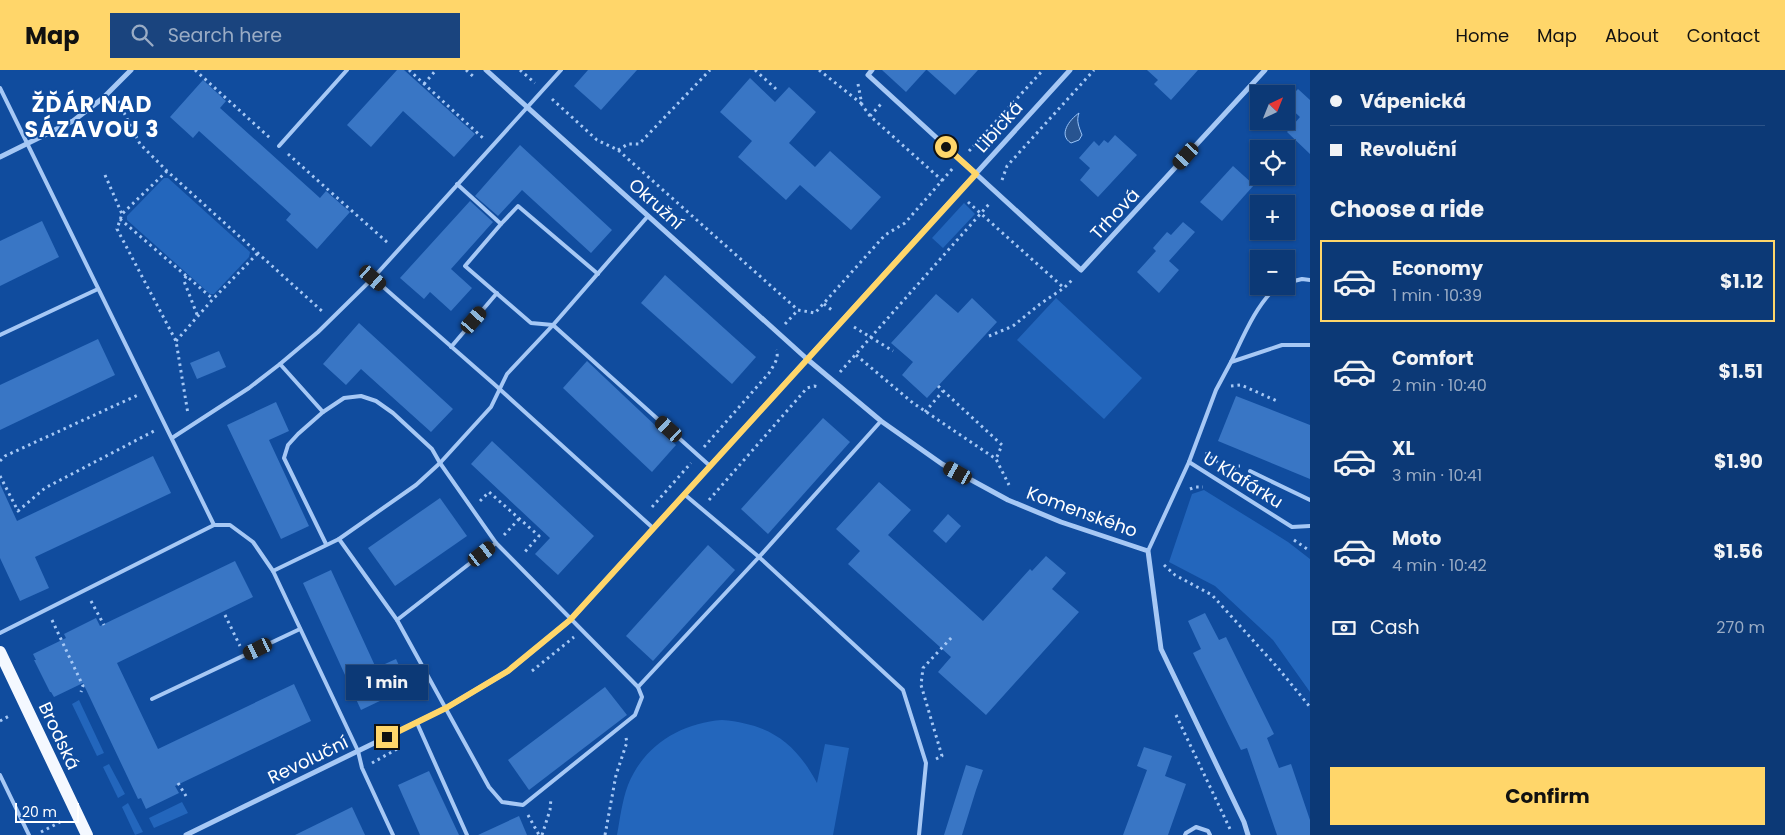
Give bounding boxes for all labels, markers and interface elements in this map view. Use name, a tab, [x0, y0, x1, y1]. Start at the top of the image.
search box	[110, 13, 460, 58]
text: Map	[25, 19, 80, 52]
icon: search	[128, 21, 156, 49]
text: Search here	[168, 22, 282, 49]
text: Home	[1455, 23, 1509, 48]
text: Map	[1537, 23, 1577, 48]
text: About	[1605, 23, 1659, 48]
text: Contact	[1687, 23, 1760, 48]
north arrow	[1250, 85, 1295, 130]
map controls	[1250, 85, 1295, 295]
text: Vápenická	[1360, 88, 1466, 115]
district label: ŽĎÁR NAD SÁZAVOU 3	[25, 89, 159, 145]
street label: Libická	[969, 96, 1028, 158]
route start	[935, 136, 957, 158]
text: Revoluční	[1360, 136, 1457, 163]
car	[1170, 140, 1201, 172]
button: locate	[1250, 140, 1295, 185]
street label: Okružní	[624, 172, 689, 235]
street label: Trhová	[1084, 183, 1145, 245]
text: Choose a ride	[1330, 194, 1484, 225]
button: +	[1250, 195, 1295, 240]
button: −	[1250, 250, 1295, 295]
text: Economy	[1392, 255, 1483, 282]
icon: car	[1332, 259, 1377, 304]
car	[356, 262, 389, 294]
text: $1.12	[1720, 268, 1763, 295]
text: 1 min · 10:39	[1392, 284, 1482, 307]
car	[458, 304, 489, 336]
text: Comfort	[1392, 345, 1474, 372]
icon: car	[1332, 349, 1377, 394]
text: $1.51	[1719, 358, 1763, 385]
text: 2 min · 10:40	[1392, 374, 1487, 397]
car	[652, 413, 685, 445]
text: XL	[1392, 435, 1415, 462]
icon: car	[1332, 439, 1377, 484]
street label: U Klafárku	[1199, 445, 1288, 514]
text: $1.90	[1714, 448, 1763, 475]
car	[941, 459, 974, 487]
text: 3 min · 10:41	[1392, 464, 1482, 487]
street label: Komenského	[1023, 480, 1141, 543]
text: Moto	[1392, 525, 1441, 552]
icon: car	[1332, 529, 1377, 574]
text: $1.56	[1714, 538, 1763, 565]
car	[465, 539, 498, 569]
text: 4 min · 10:42	[1392, 554, 1487, 577]
icon: cash	[1330, 614, 1358, 642]
text: Cash	[1370, 614, 1420, 641]
text: 270 m	[1716, 616, 1765, 639]
car	[241, 636, 274, 662]
callout: 1 min	[346, 664, 428, 700]
text: 1 min	[366, 671, 408, 694]
street label: Brodská	[33, 698, 86, 774]
route end	[376, 726, 398, 748]
street label: Revoluční	[263, 729, 352, 790]
button: Confirm	[1330, 767, 1765, 825]
scale bar	[15, 800, 79, 823]
text: 20 m	[22, 802, 57, 822]

